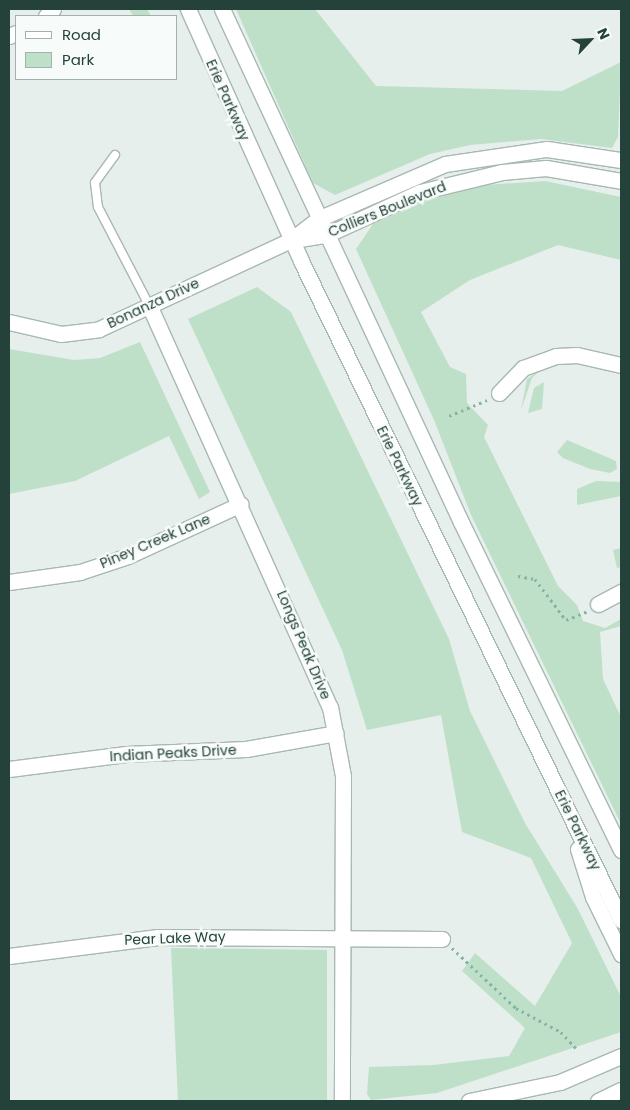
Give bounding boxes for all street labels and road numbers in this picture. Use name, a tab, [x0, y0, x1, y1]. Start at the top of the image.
street label: Erie Parkway	[203, 57, 253, 143]
street label: Colliers Boulevard	[326, 178, 448, 240]
street label: Bonanza Drive	[104, 274, 202, 332]
street label: Erie Parkway	[373, 423, 427, 509]
street label: Piney Creek Lane	[97, 510, 213, 572]
street label: Longs Peak Drive	[273, 588, 335, 702]
street label: Indian Peaks Drive	[109, 741, 237, 765]
street label: Erie Parkway	[551, 787, 605, 873]
street label: Pear Lake Way	[124, 928, 226, 948]

